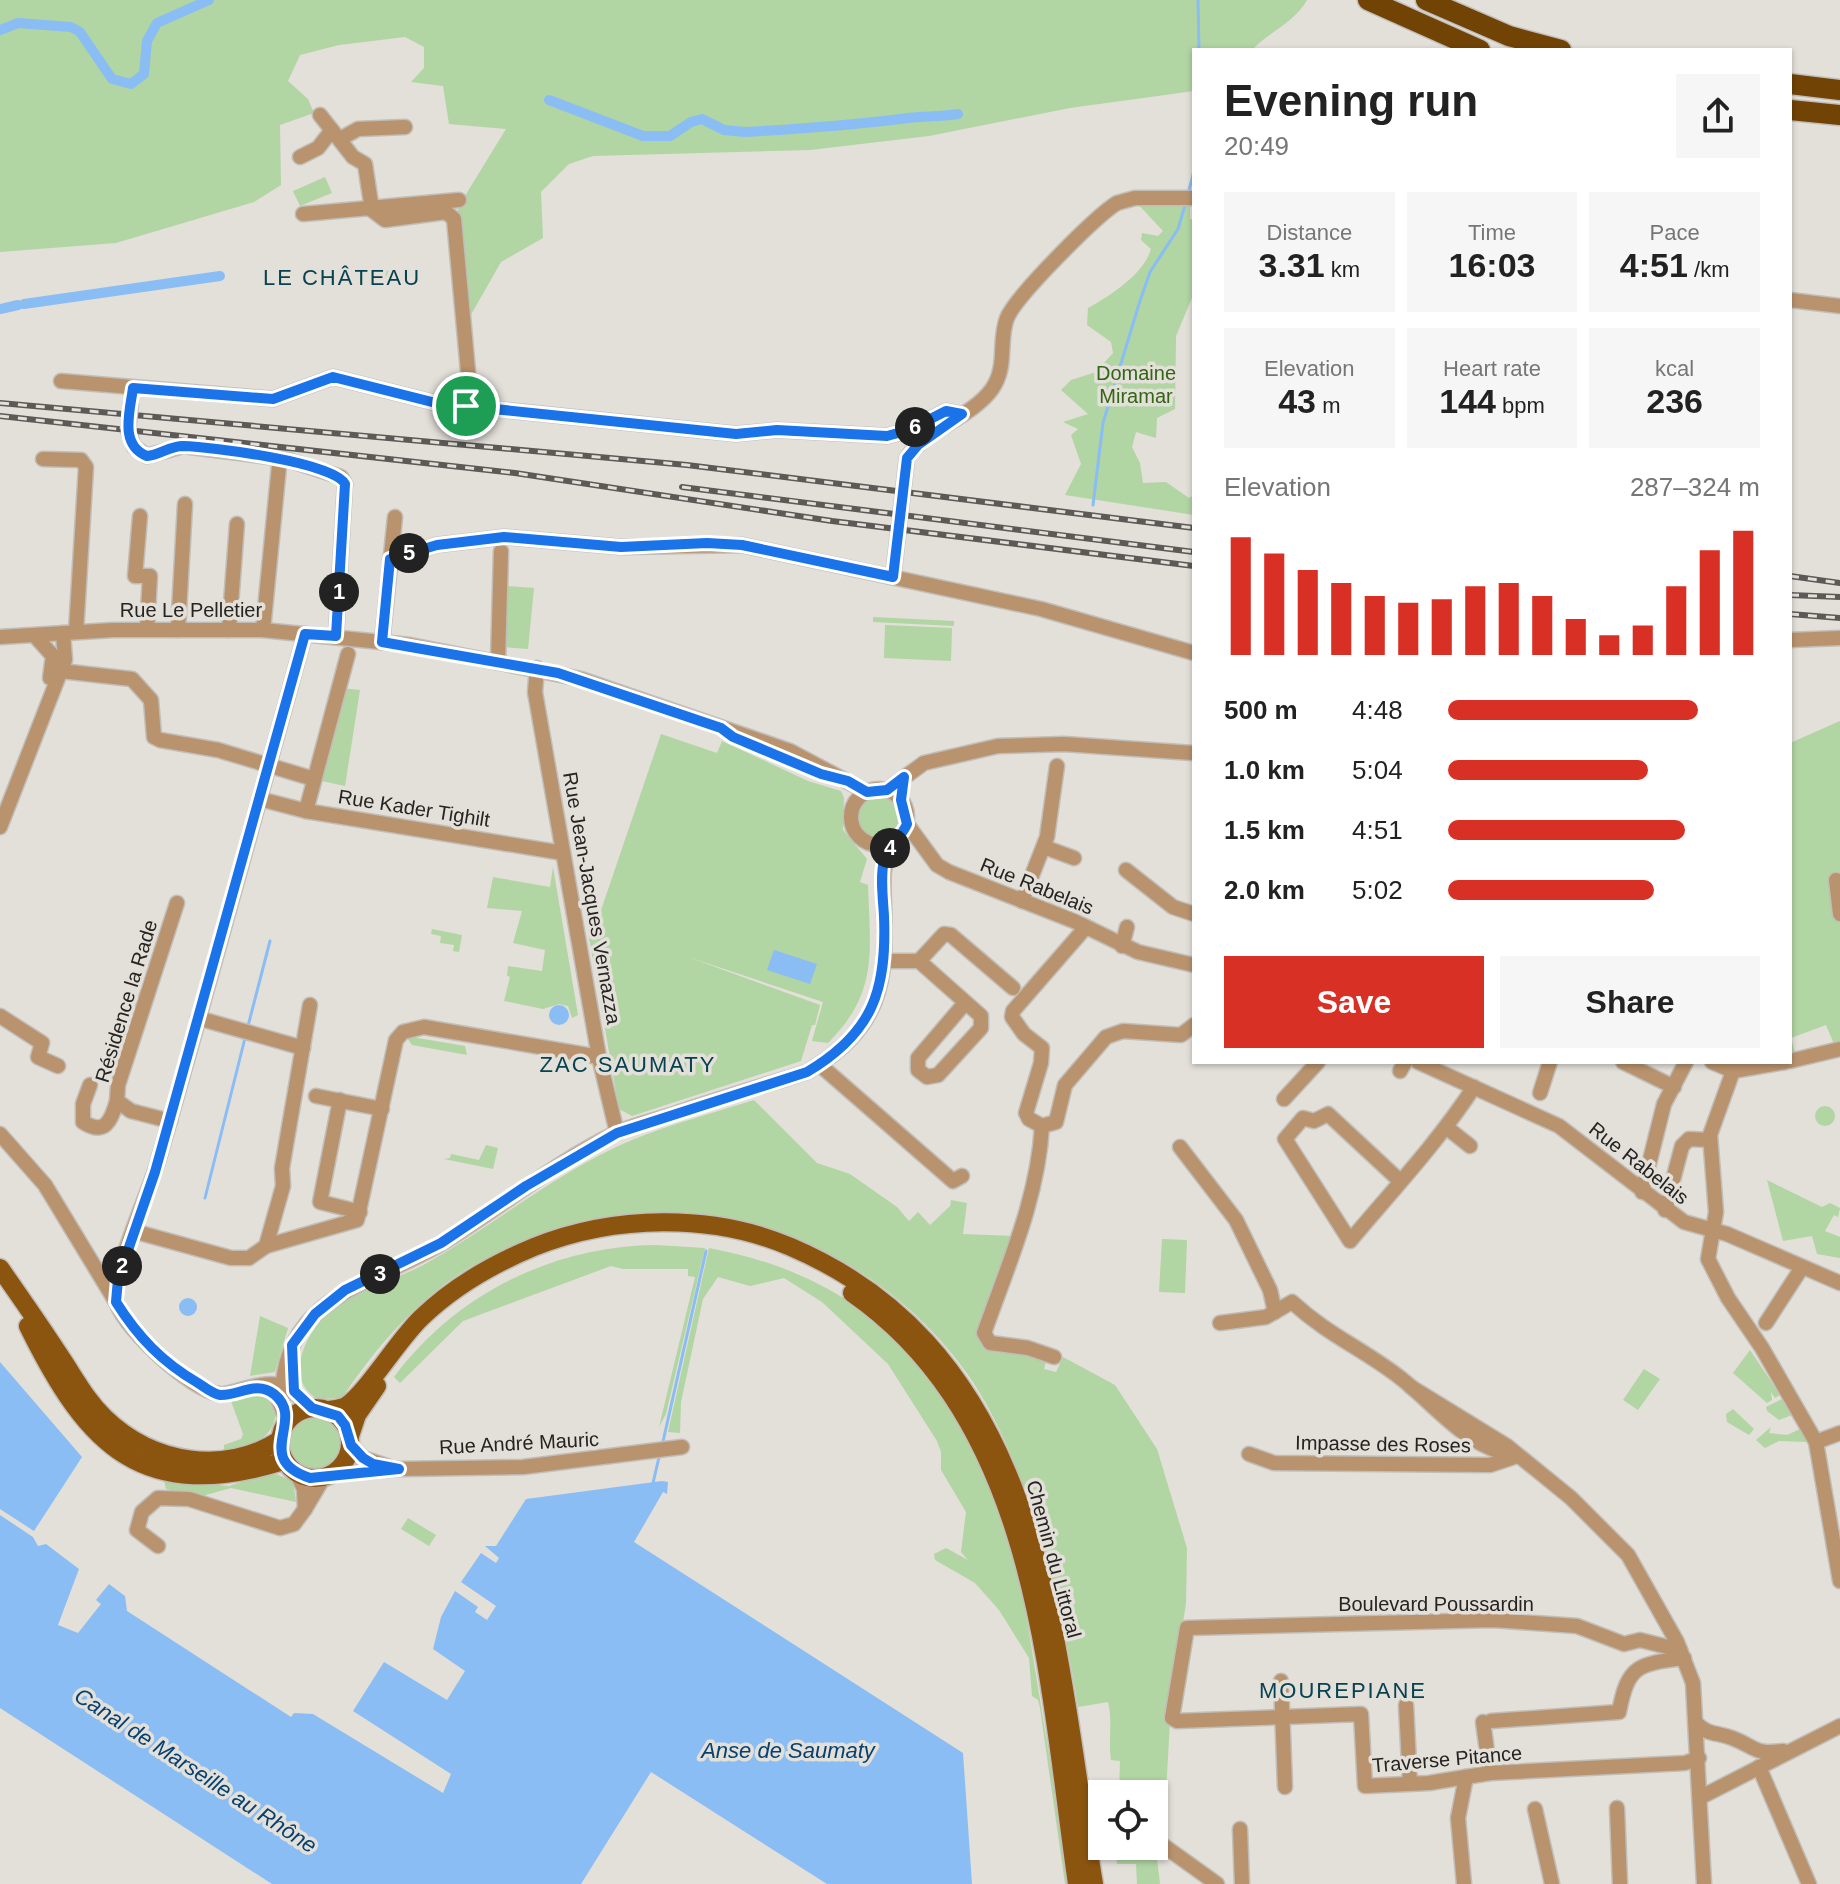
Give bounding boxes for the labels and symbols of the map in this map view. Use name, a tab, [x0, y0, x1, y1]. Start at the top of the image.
district label: LE CHÂTEAU	[263, 265, 421, 290]
park label: Domaine Miramar	[1096, 362, 1176, 407]
pin	[432, 372, 500, 440]
pin: 6	[895, 407, 935, 447]
pin: 5	[389, 533, 429, 573]
pin: 1	[319, 572, 359, 612]
street label: Rue Le Pelletier	[120, 599, 262, 621]
street label: Rue Jean-Jacques Vernazza	[559, 770, 625, 1027]
street label: Rue Kader Tighilt	[337, 785, 492, 831]
pin: 4	[870, 828, 910, 868]
street label: Rue Rabelais	[977, 853, 1097, 919]
street label: Résidence la Rade	[91, 917, 161, 1085]
district label: ZAC SAUMATY	[540, 1052, 716, 1077]
street label: Rue Rabelais	[1585, 1117, 1693, 1209]
pin: 2	[102, 1246, 142, 1286]
pin: 3	[360, 1254, 400, 1294]
street label: Rue André Mauric	[438, 1428, 600, 1458]
street label: Impasse des Roses	[1295, 1431, 1471, 1457]
street label: Chemin du Littoral	[1022, 1478, 1086, 1640]
street label: Boulevard Poussardin	[1338, 1593, 1534, 1615]
district label: MOUREPIANE	[1259, 1678, 1427, 1703]
water label: Canal de Marseille au Rhône	[70, 1683, 322, 1858]
water label: Anse de Saumaty	[699, 1738, 877, 1763]
street label: Traverse Pitance	[1371, 1741, 1523, 1777]

